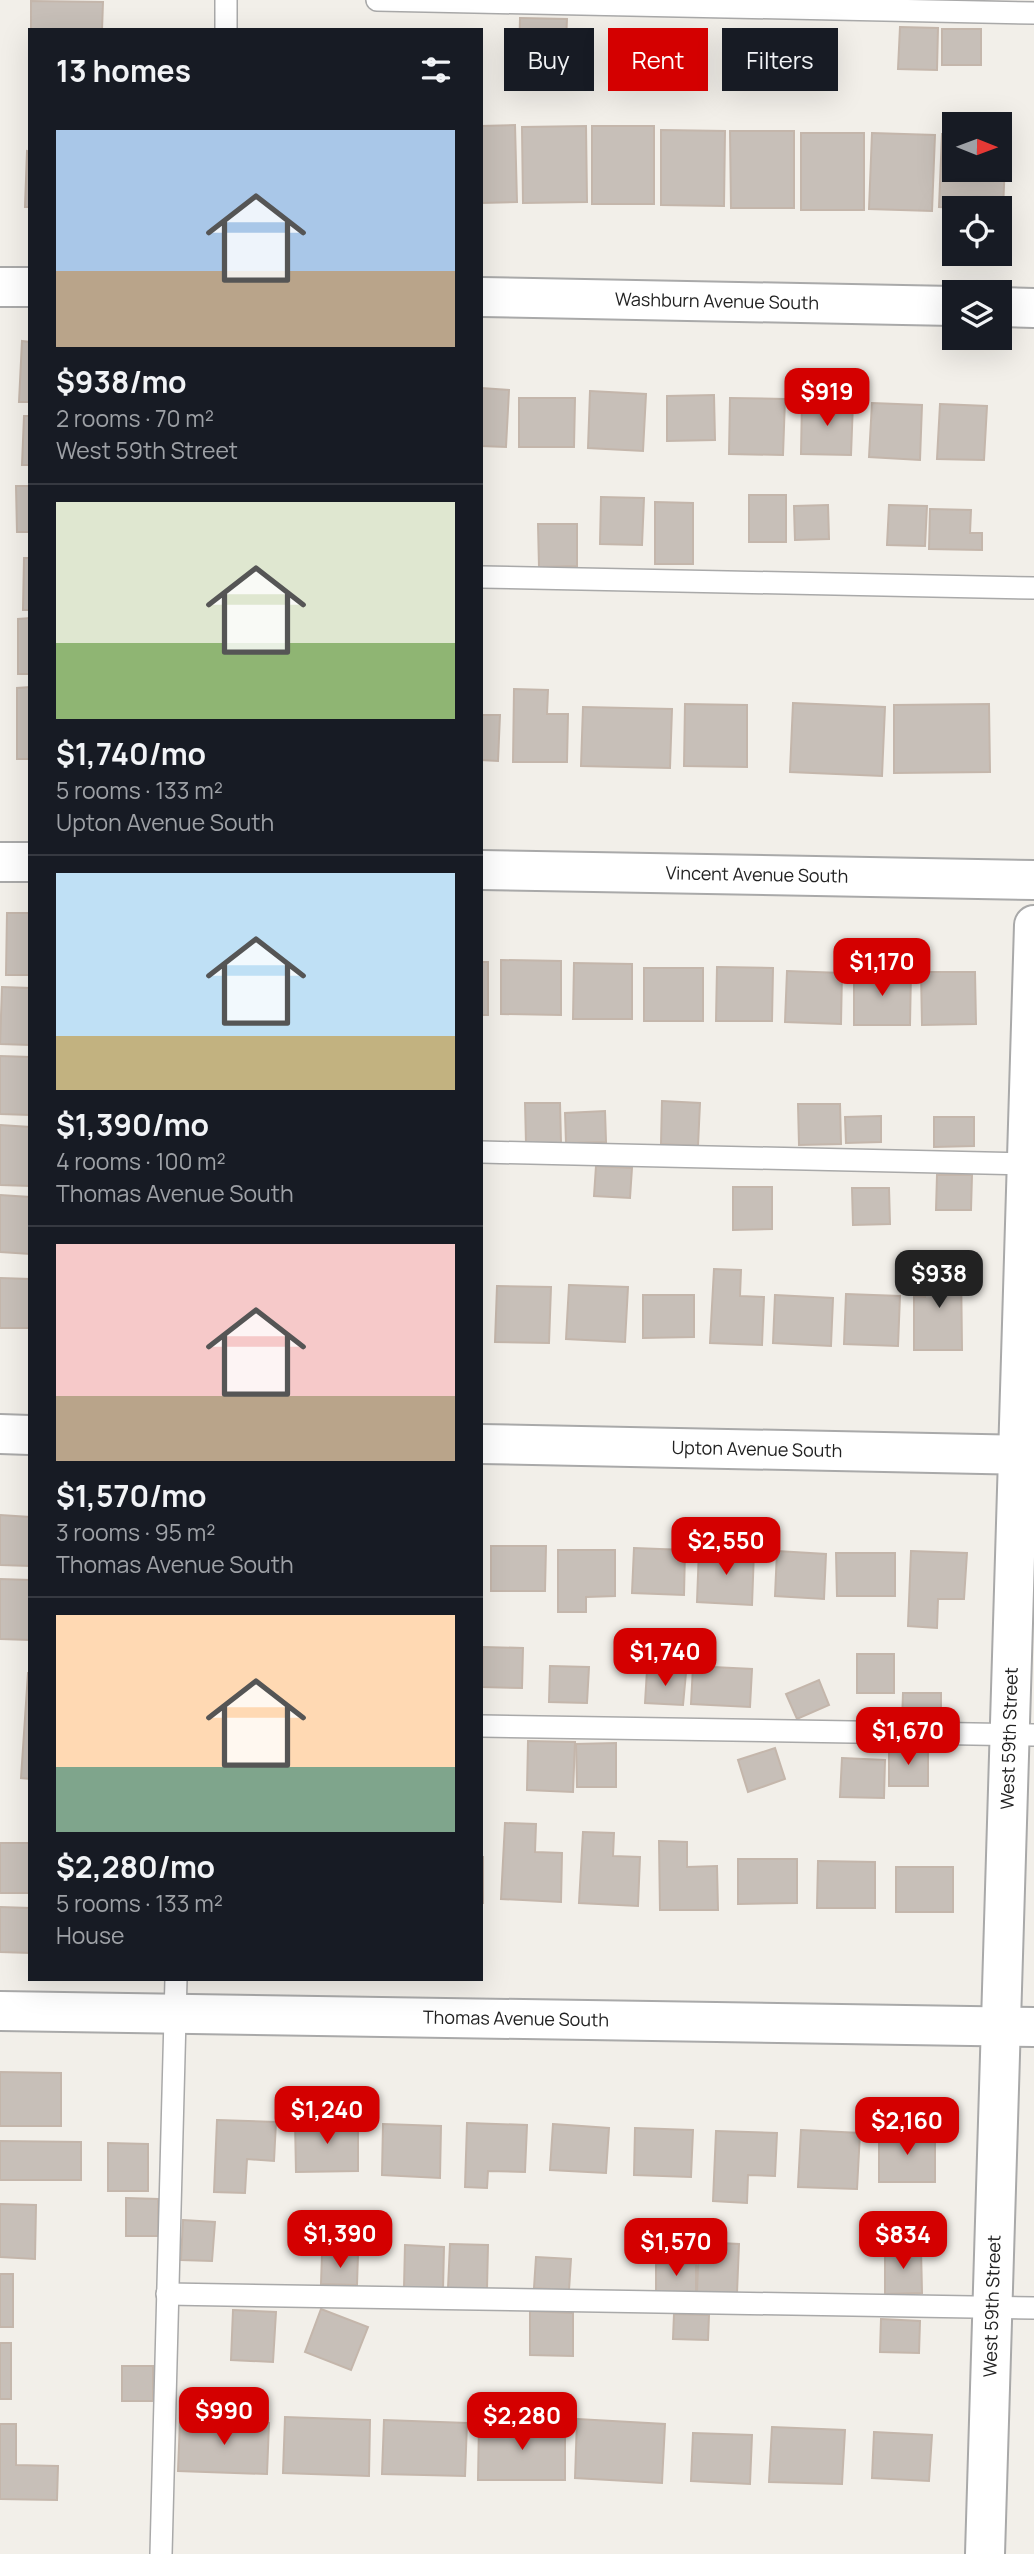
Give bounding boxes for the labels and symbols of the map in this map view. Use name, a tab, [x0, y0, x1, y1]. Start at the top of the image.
north arrow	[942, 112, 1012, 182]
street label: Washburn Avenue South	[615, 287, 819, 314]
pin: $919	[786, 368, 868, 428]
street label: Vincent Avenue South	[665, 860, 848, 888]
pin: $1,170	[825, 939, 939, 998]
pin: $938	[898, 1250, 980, 1310]
street label: Upton Avenue South	[671, 1435, 843, 1462]
pin: $2,550	[669, 1518, 783, 1577]
pin: $1,740	[608, 1628, 722, 1688]
street label: West 59th Street	[994, 1667, 1023, 1810]
pin: $1,670	[851, 1708, 965, 1767]
street label: Thomas Avenue South	[423, 2005, 609, 2031]
pin: $1,240	[270, 2086, 384, 2146]
pin: $2,160	[850, 2098, 964, 2157]
pin: $1,390	[283, 2210, 397, 2270]
pin: $834	[862, 2212, 944, 2271]
pin: $1,570	[619, 2218, 733, 2278]
street label: West 59th Street	[977, 2234, 1006, 2378]
pin: $990	[183, 2388, 265, 2447]
pin: $2,280	[465, 2392, 579, 2452]

